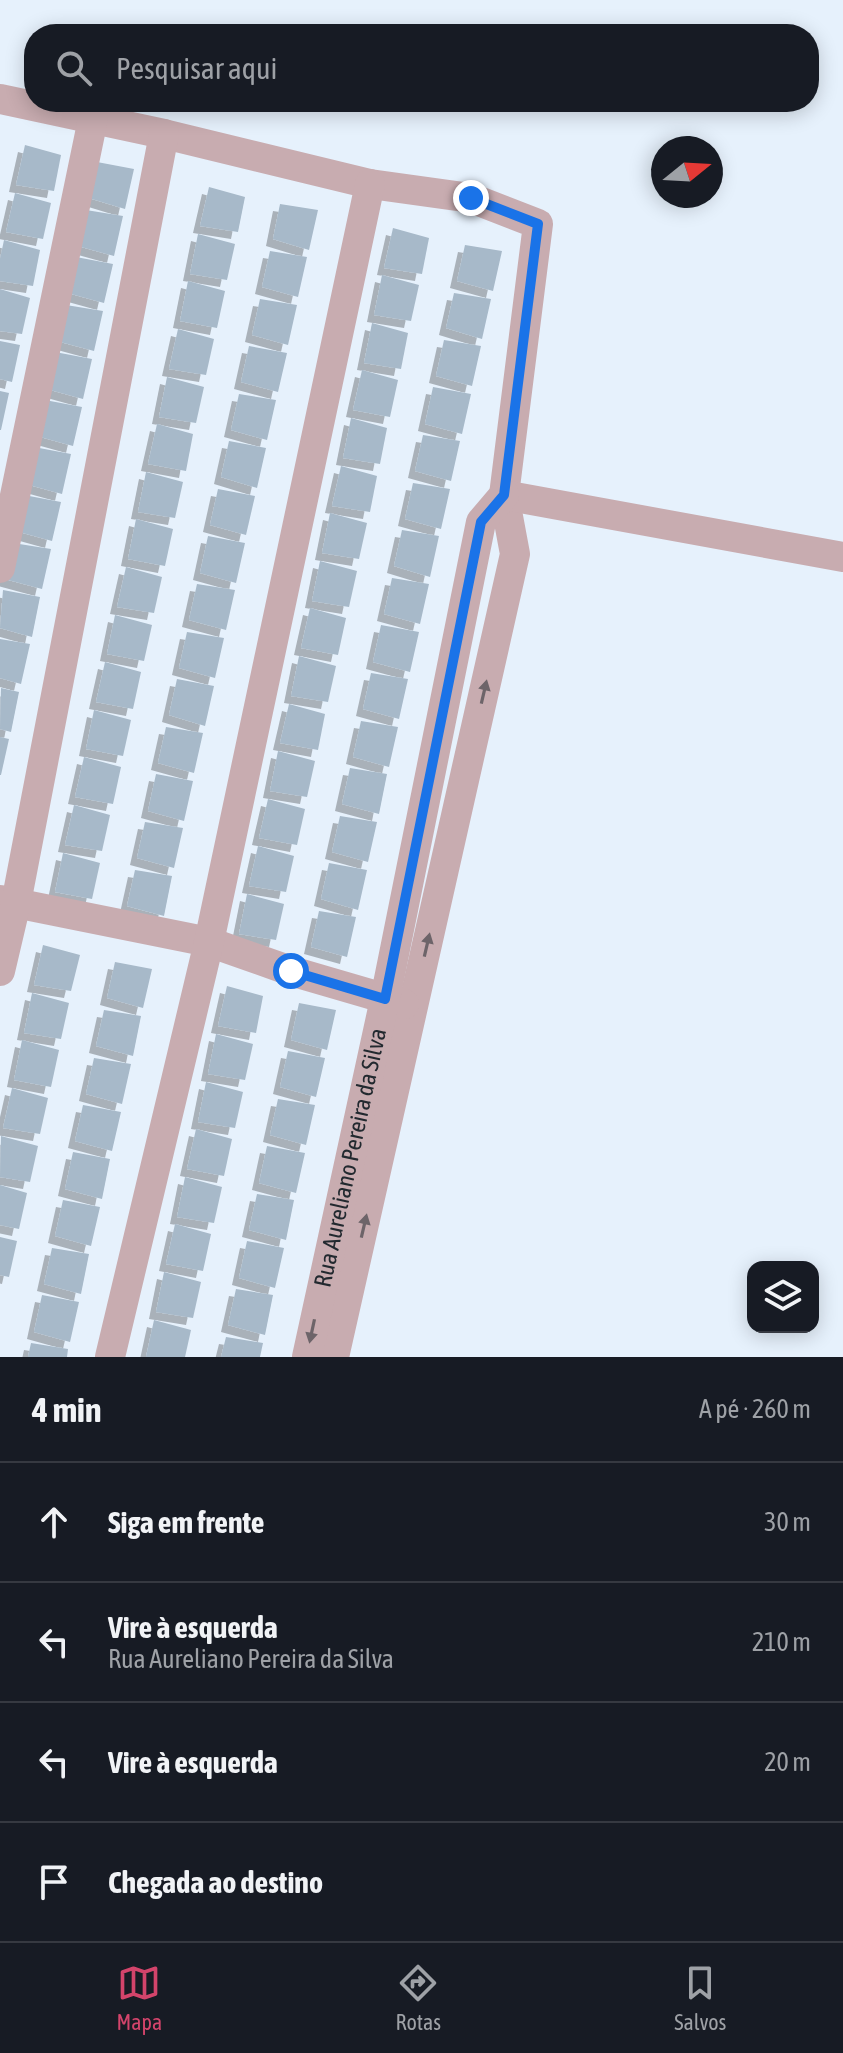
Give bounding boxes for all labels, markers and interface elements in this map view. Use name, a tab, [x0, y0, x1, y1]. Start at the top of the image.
search box	[24, 24, 819, 112]
icon: search	[52, 46, 96, 90]
text: Pesquisar aqui	[116, 51, 277, 85]
north arrow	[651, 136, 723, 208]
route end	[453, 180, 489, 216]
one-way arrow	[478, 679, 491, 704]
one-way arrow	[421, 933, 434, 958]
route start	[273, 953, 309, 989]
street label: Rua Aureliano Pereira da Silva	[309, 1026, 391, 1290]
one-way arrow	[358, 1214, 371, 1239]
map controls	[747, 1261, 819, 1333]
button: layers	[747, 1261, 819, 1333]
one-way arrow	[305, 1319, 318, 1344]
text: 4 min	[32, 1390, 101, 1429]
text: A pé · 260 m	[699, 1394, 811, 1424]
icon: ahead	[32, 1500, 76, 1544]
text: Siga em frente	[108, 1505, 264, 1539]
text: 30 m	[764, 1507, 811, 1537]
text: Vire à esquerda	[108, 1610, 278, 1644]
icon: left	[32, 1620, 76, 1664]
text: 210 m	[752, 1627, 811, 1657]
text: Rua Aureliano Pereira da Silva	[108, 1644, 394, 1674]
icon: left	[32, 1740, 76, 1784]
text: Vire à esquerda	[108, 1745, 278, 1779]
text: 20 m	[764, 1747, 811, 1777]
icon: arrive	[32, 1860, 76, 1904]
text: Chegada ao destino	[108, 1865, 323, 1899]
tab: Mapa	[117, 1961, 162, 2035]
tab: Rotas	[395, 1961, 441, 2035]
tab: Salvos	[674, 1961, 726, 2035]

